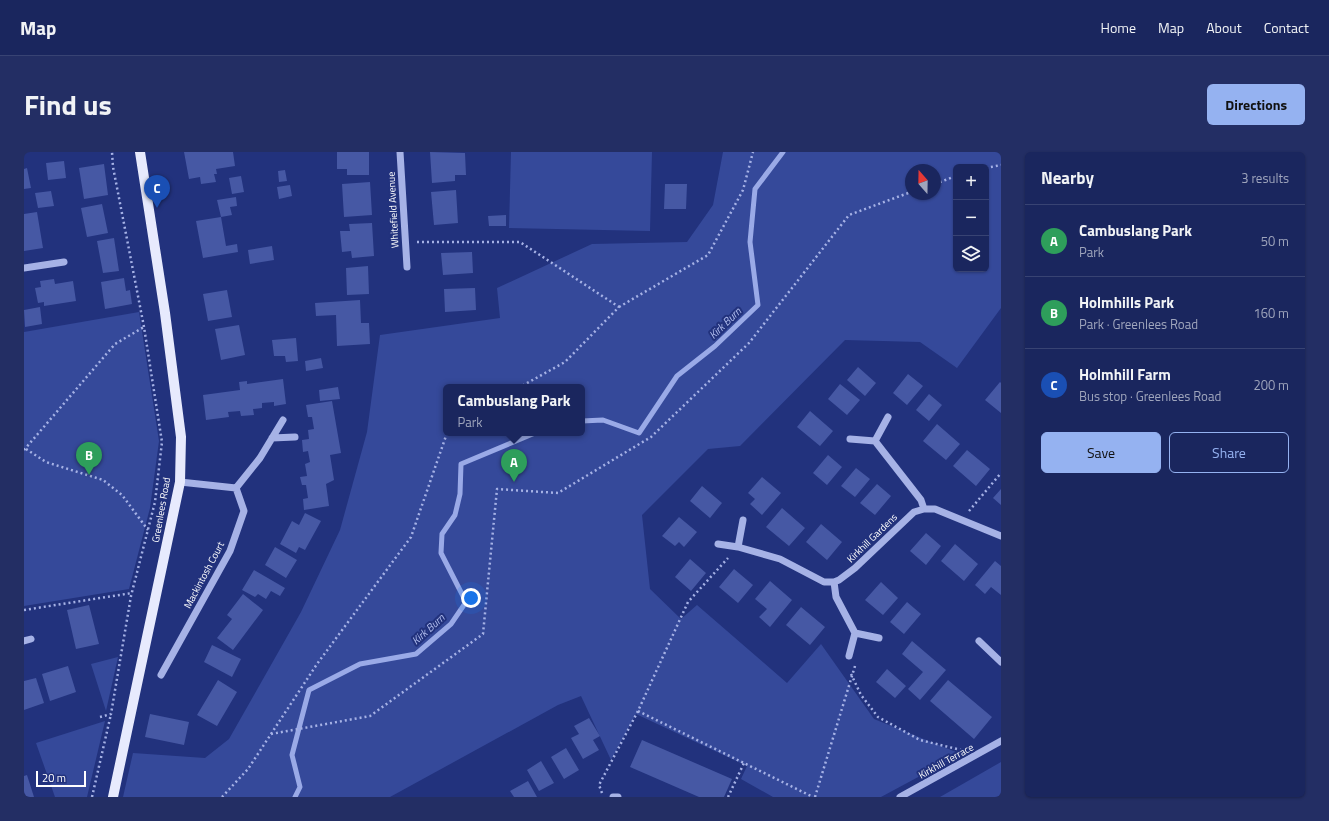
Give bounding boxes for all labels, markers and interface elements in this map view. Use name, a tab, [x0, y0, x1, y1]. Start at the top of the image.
text: Map	[20, 13, 56, 42]
text: Home	[1101, 17, 1136, 38]
text: Map	[1158, 17, 1184, 38]
text: About	[1206, 17, 1242, 38]
text: Contact	[1264, 17, 1309, 38]
text: Find us	[24, 83, 112, 126]
button: Directions	[1207, 84, 1305, 125]
north arrow	[905, 164, 941, 200]
map controls	[953, 164, 989, 272]
button: +	[953, 164, 989, 200]
text: Nearby	[1041, 165, 1094, 191]
text: 3 results	[1241, 168, 1289, 188]
street label: Whitefield Avenue	[384, 171, 402, 249]
pin: C	[144, 175, 170, 208]
button: −	[953, 200, 989, 236]
text: Cambuslang Park	[1079, 219, 1192, 242]
text: A	[1050, 231, 1058, 251]
text: 50 m	[1261, 231, 1289, 251]
button: layers	[953, 236, 989, 272]
text: Park	[1079, 242, 1104, 262]
text: Holmhills Park	[1079, 291, 1174, 314]
water label: Kirk Burn	[705, 303, 745, 343]
text: B	[1050, 303, 1058, 323]
text: 160 m	[1253, 303, 1289, 323]
text: Park · Greenlees Road	[1079, 314, 1198, 334]
text: Holmhill Farm	[1079, 363, 1171, 386]
text: C	[1050, 375, 1058, 395]
text: 200 m	[1253, 375, 1289, 395]
popup	[443, 384, 585, 436]
text: Bus stop · Greenlees Road	[1079, 386, 1221, 406]
text: Cambuslang Park	[458, 389, 570, 412]
text: Park	[458, 412, 482, 432]
button: Save	[1041, 432, 1161, 473]
button: Share	[1169, 432, 1289, 473]
pin: B	[76, 442, 102, 475]
pin: A	[501, 449, 527, 482]
street label: Greenlees Road	[148, 476, 174, 544]
street label: Kirkhill Gardens	[843, 510, 901, 566]
street label: Mackintosh Court	[180, 538, 228, 611]
your location	[461, 588, 481, 608]
water label: Kirk Burn	[408, 609, 448, 648]
street label: Kirkhill Terrace	[916, 740, 976, 782]
scale bar	[36, 769, 86, 788]
text: 20 m	[42, 770, 66, 786]

